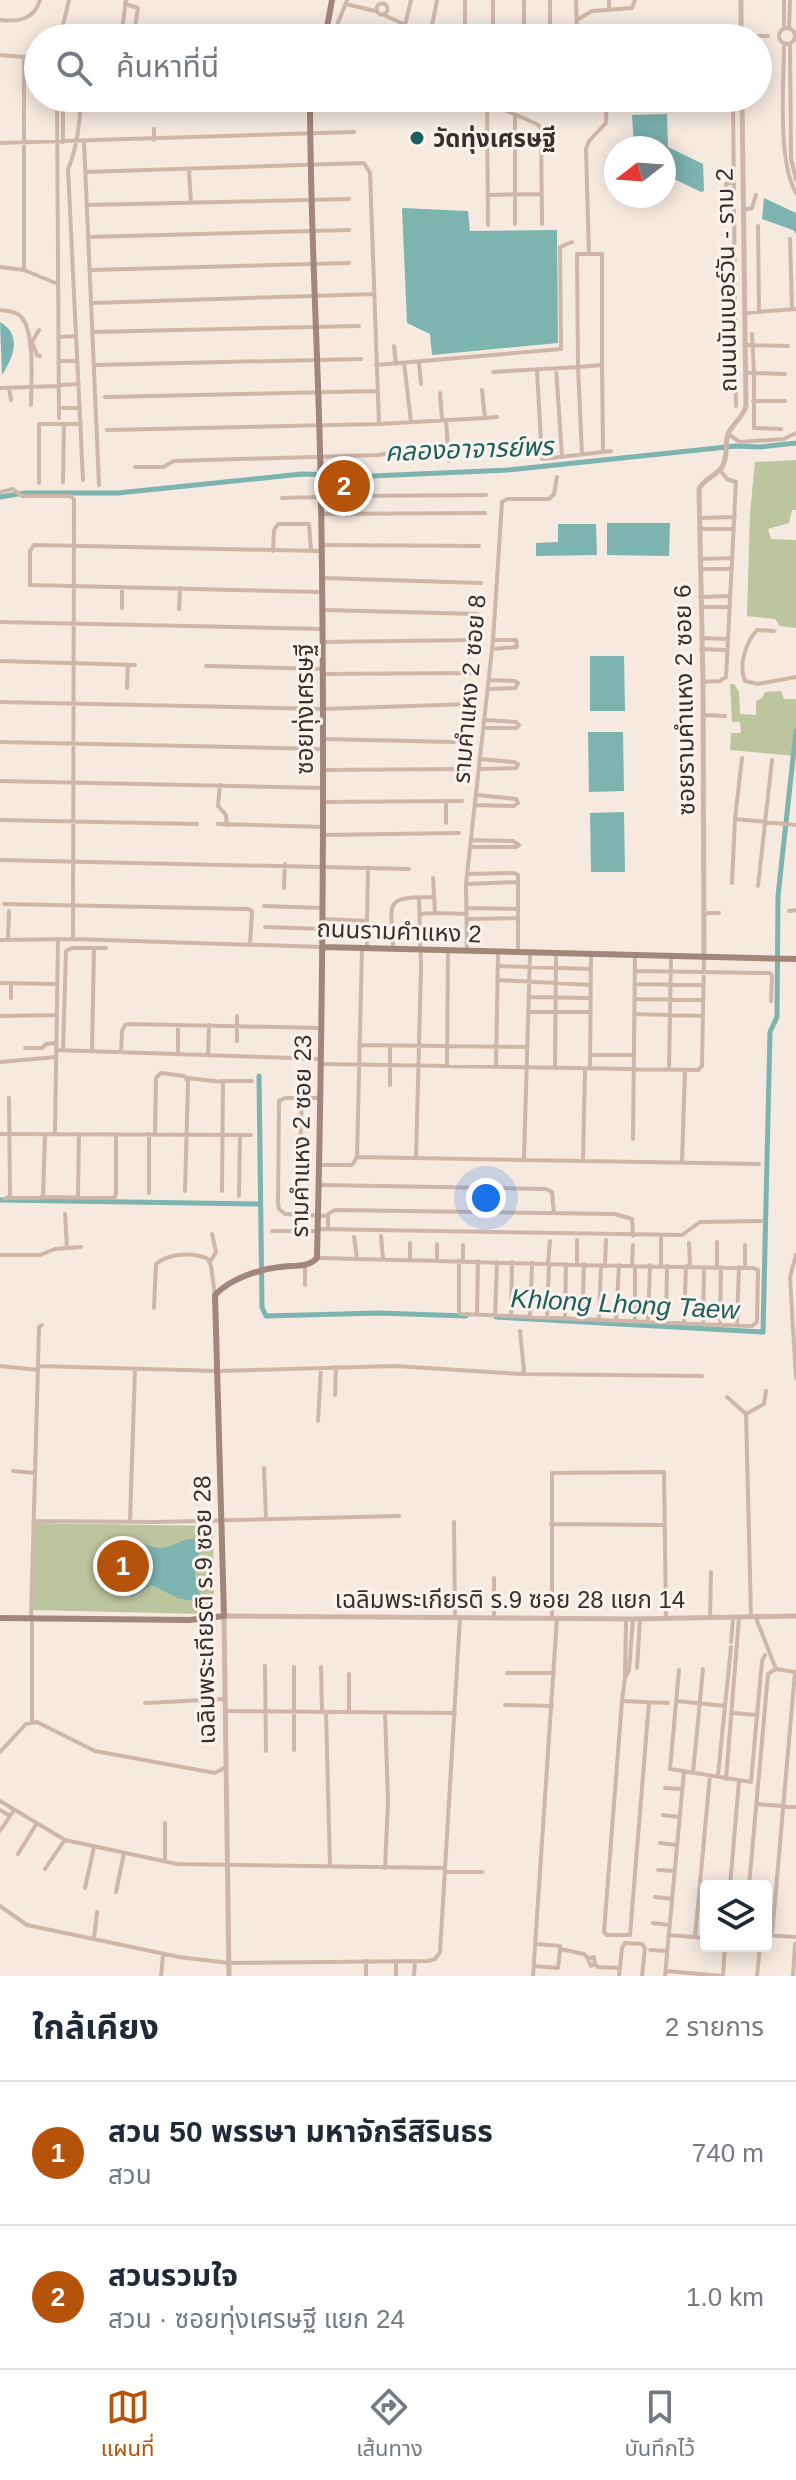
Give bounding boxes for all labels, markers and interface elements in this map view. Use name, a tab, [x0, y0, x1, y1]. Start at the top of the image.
search box	[24, 24, 772, 112]
icon: search	[52, 46, 96, 90]
text: ค้นหาที่นี่	[116, 50, 219, 83]
place label: วัดทุ่งเศรษฐี	[433, 125, 556, 154]
marker: วัดทุ่งเศรษฐี	[408, 129, 426, 147]
north arrow	[604, 136, 676, 208]
street label: ถนนนัมเบอร์วัน - ราม 2	[711, 168, 741, 392]
water label: คลองอาจารย์พร	[384, 431, 556, 467]
pin: 2	[318, 456, 370, 516]
street label: ซอยรามคำแหง 2 ซอย 6	[668, 584, 700, 816]
street label: รามคำแหง 2 ซอย 8	[447, 594, 491, 784]
street label: ซอยทุ่งเศรษฐี	[291, 644, 320, 775]
street label: ถนนรามคำแหง 2	[316, 915, 482, 947]
street label: รามคำแหง 2 ซอย 23	[286, 1034, 316, 1238]
your location	[466, 1178, 506, 1218]
water label: Khlong Lhong Taew	[510, 1283, 742, 1325]
street label: เฉลิมพระเกียรติ ร.9 ซอย 28	[188, 1475, 220, 1745]
pin: 1	[97, 1536, 149, 1596]
street label: เฉลิมพระเกียรติ ร.9 ซอย 28 แยก 14	[335, 1586, 685, 1613]
map controls	[700, 1880, 772, 1952]
button: layers	[700, 1880, 772, 1952]
text: ใกล้เคียง	[32, 2008, 159, 2046]
text: 2 รายการ	[665, 2012, 764, 2042]
text: สวน 50 พรรษา มหาจักรีสิรินธร	[108, 2115, 493, 2148]
text: 1	[51, 2138, 65, 2168]
text: 740 m	[692, 2138, 764, 2168]
text: สวน	[108, 2160, 152, 2190]
text: สวนรวมใจ	[108, 2259, 238, 2292]
text: 2	[51, 2282, 65, 2312]
text: 1.0 km	[686, 2282, 764, 2312]
text: สวน · ซอยทุ่งเศรษฐี แยก 24	[108, 2304, 405, 2334]
tab: แผนที่	[101, 2385, 155, 2466]
tab: เส้นทาง	[356, 2385, 423, 2466]
tab: บันทึกไว้	[624, 2385, 695, 2466]

